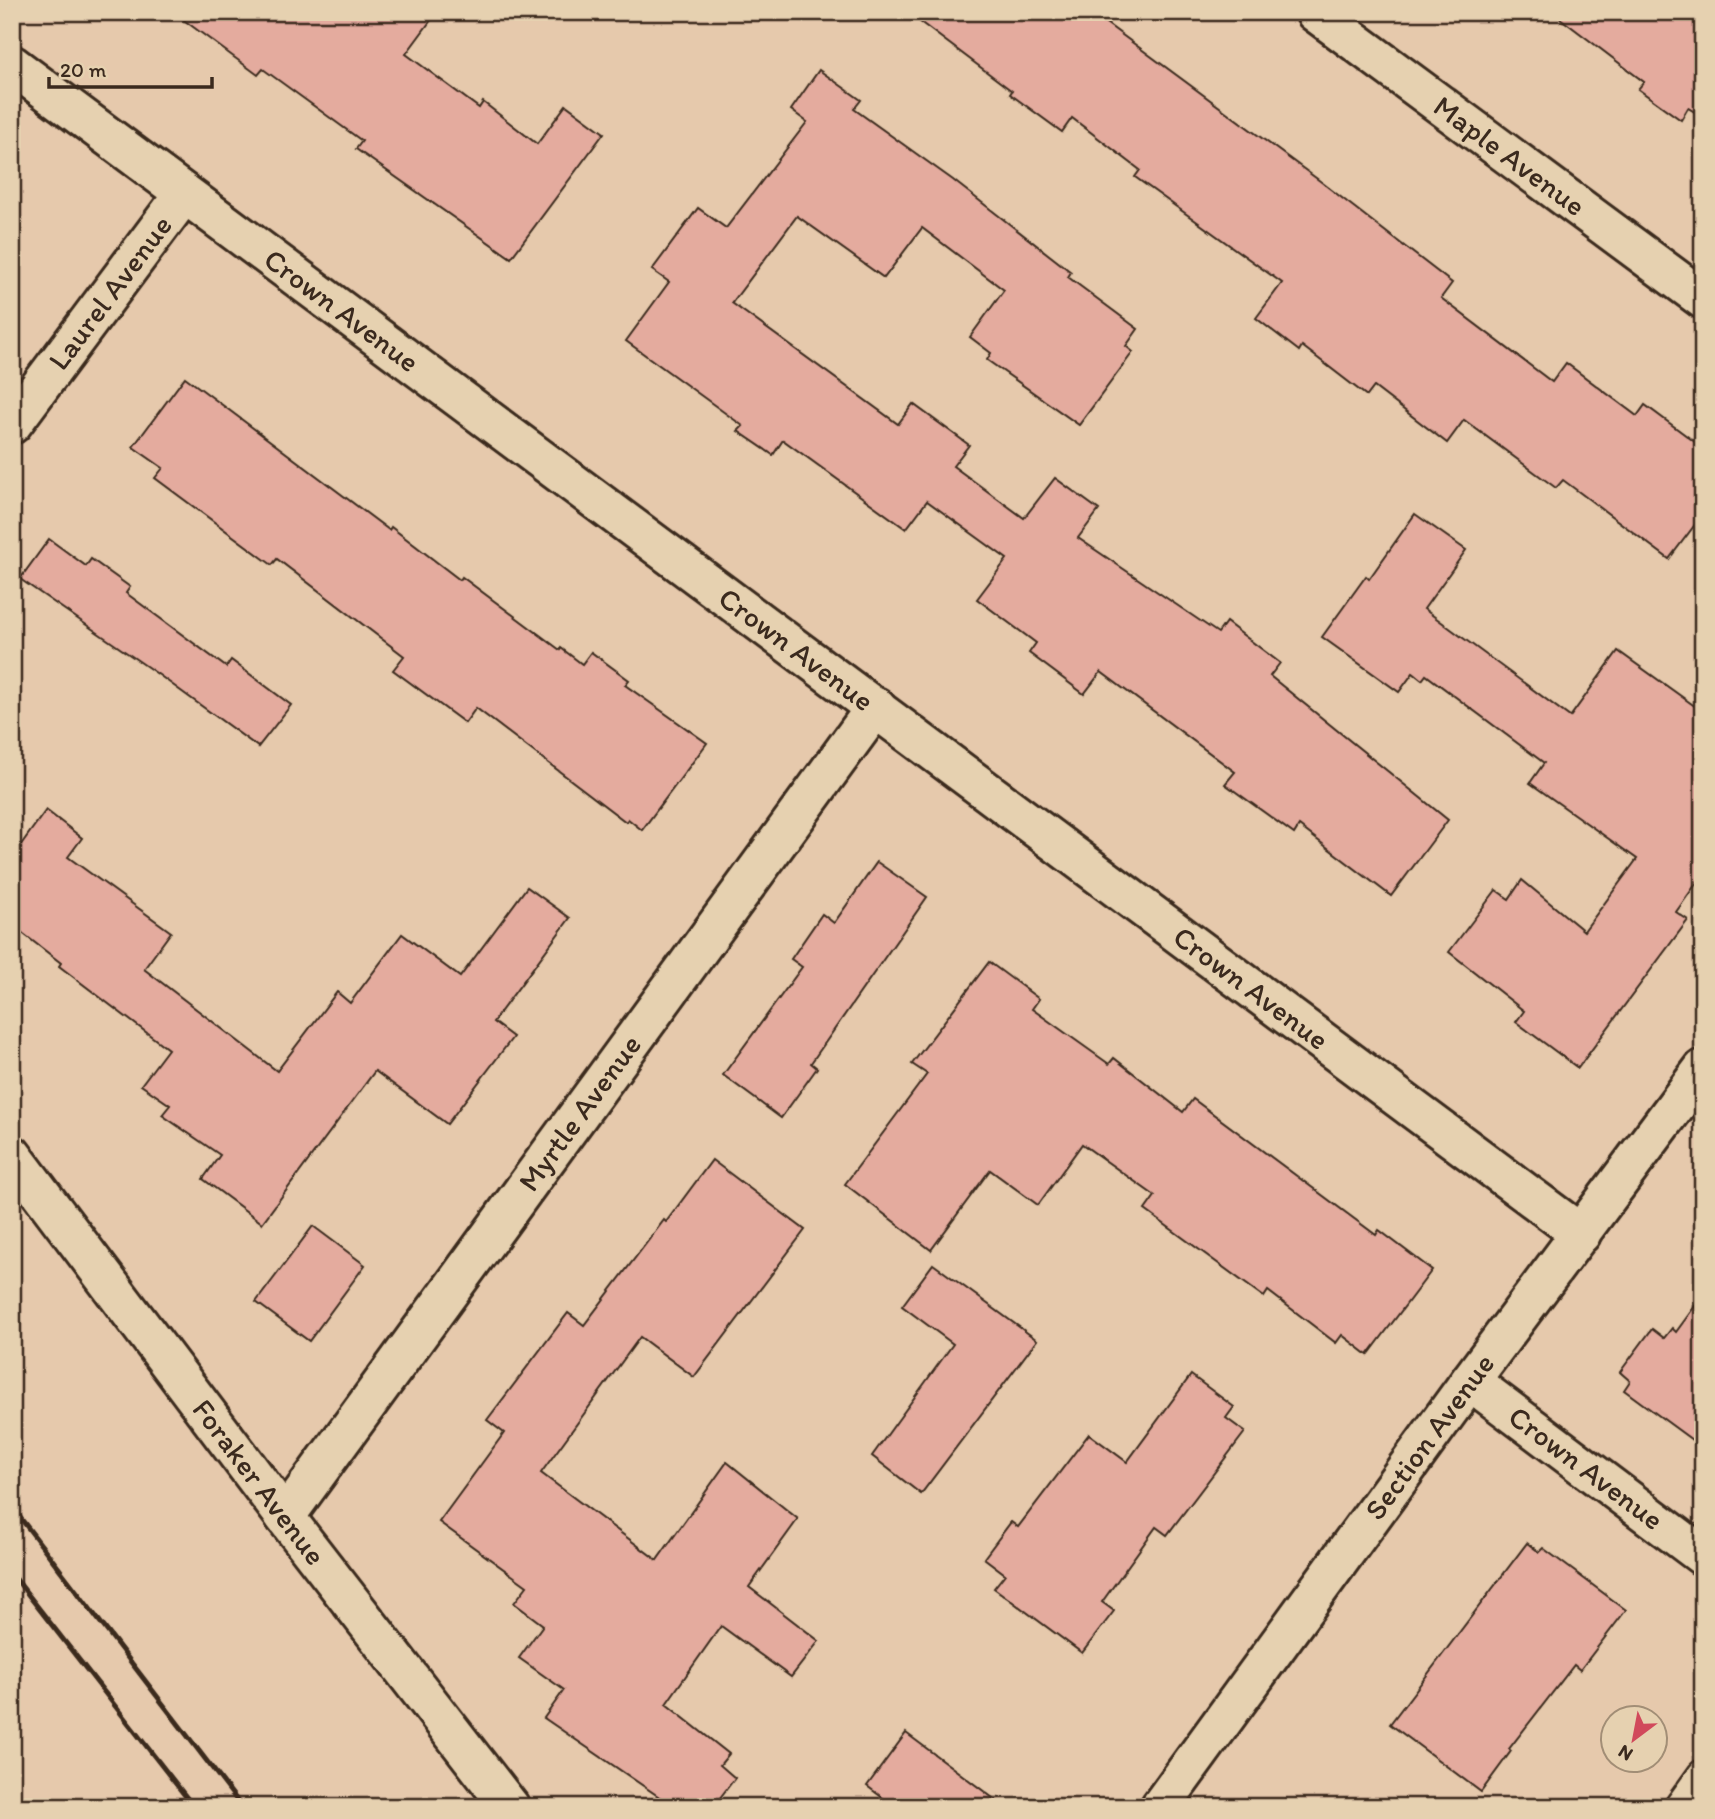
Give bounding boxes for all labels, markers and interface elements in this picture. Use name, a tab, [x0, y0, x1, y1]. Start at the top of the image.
scale bar	[49, 46, 212, 90]
text: 20 m	[60, 57, 107, 82]
street label: Maple Avenue	[1427, 87, 1593, 224]
street label: Laurel Avenue	[40, 208, 180, 377]
street label: Crown Avenue	[257, 240, 427, 380]
street label: Crown Avenue	[712, 579, 882, 719]
street label: Crown Avenue	[1166, 918, 1336, 1058]
street label: Myrtle Avenue	[510, 1027, 649, 1198]
street label: Section Avenue	[1356, 1346, 1502, 1527]
street label: Foraker Avenue	[185, 1392, 334, 1572]
street label: Crown Avenue	[1501, 1398, 1671, 1538]
north arrow	[1600, 1703, 1670, 1773]
text: N	[1614, 1740, 1637, 1766]

